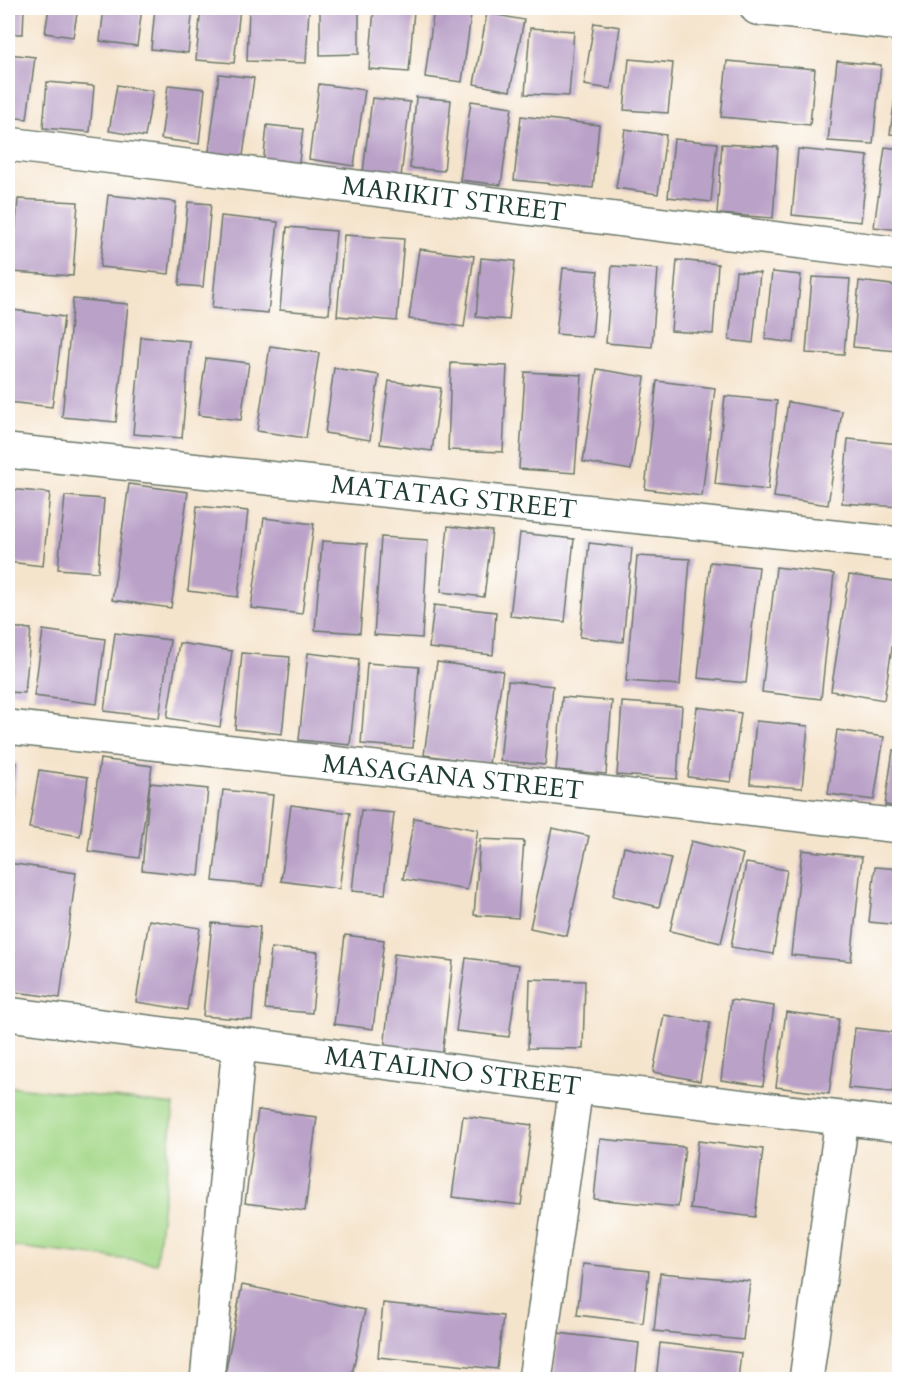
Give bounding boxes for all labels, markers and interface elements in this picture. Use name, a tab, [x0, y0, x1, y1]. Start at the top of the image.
street label: MARIKIT STREET	[340, 168, 568, 230]
street label: MATATAG STREET	[329, 467, 579, 527]
street label: MASAGANA STREET	[321, 746, 585, 808]
street label: MATALINO STREET	[323, 1038, 583, 1104]

